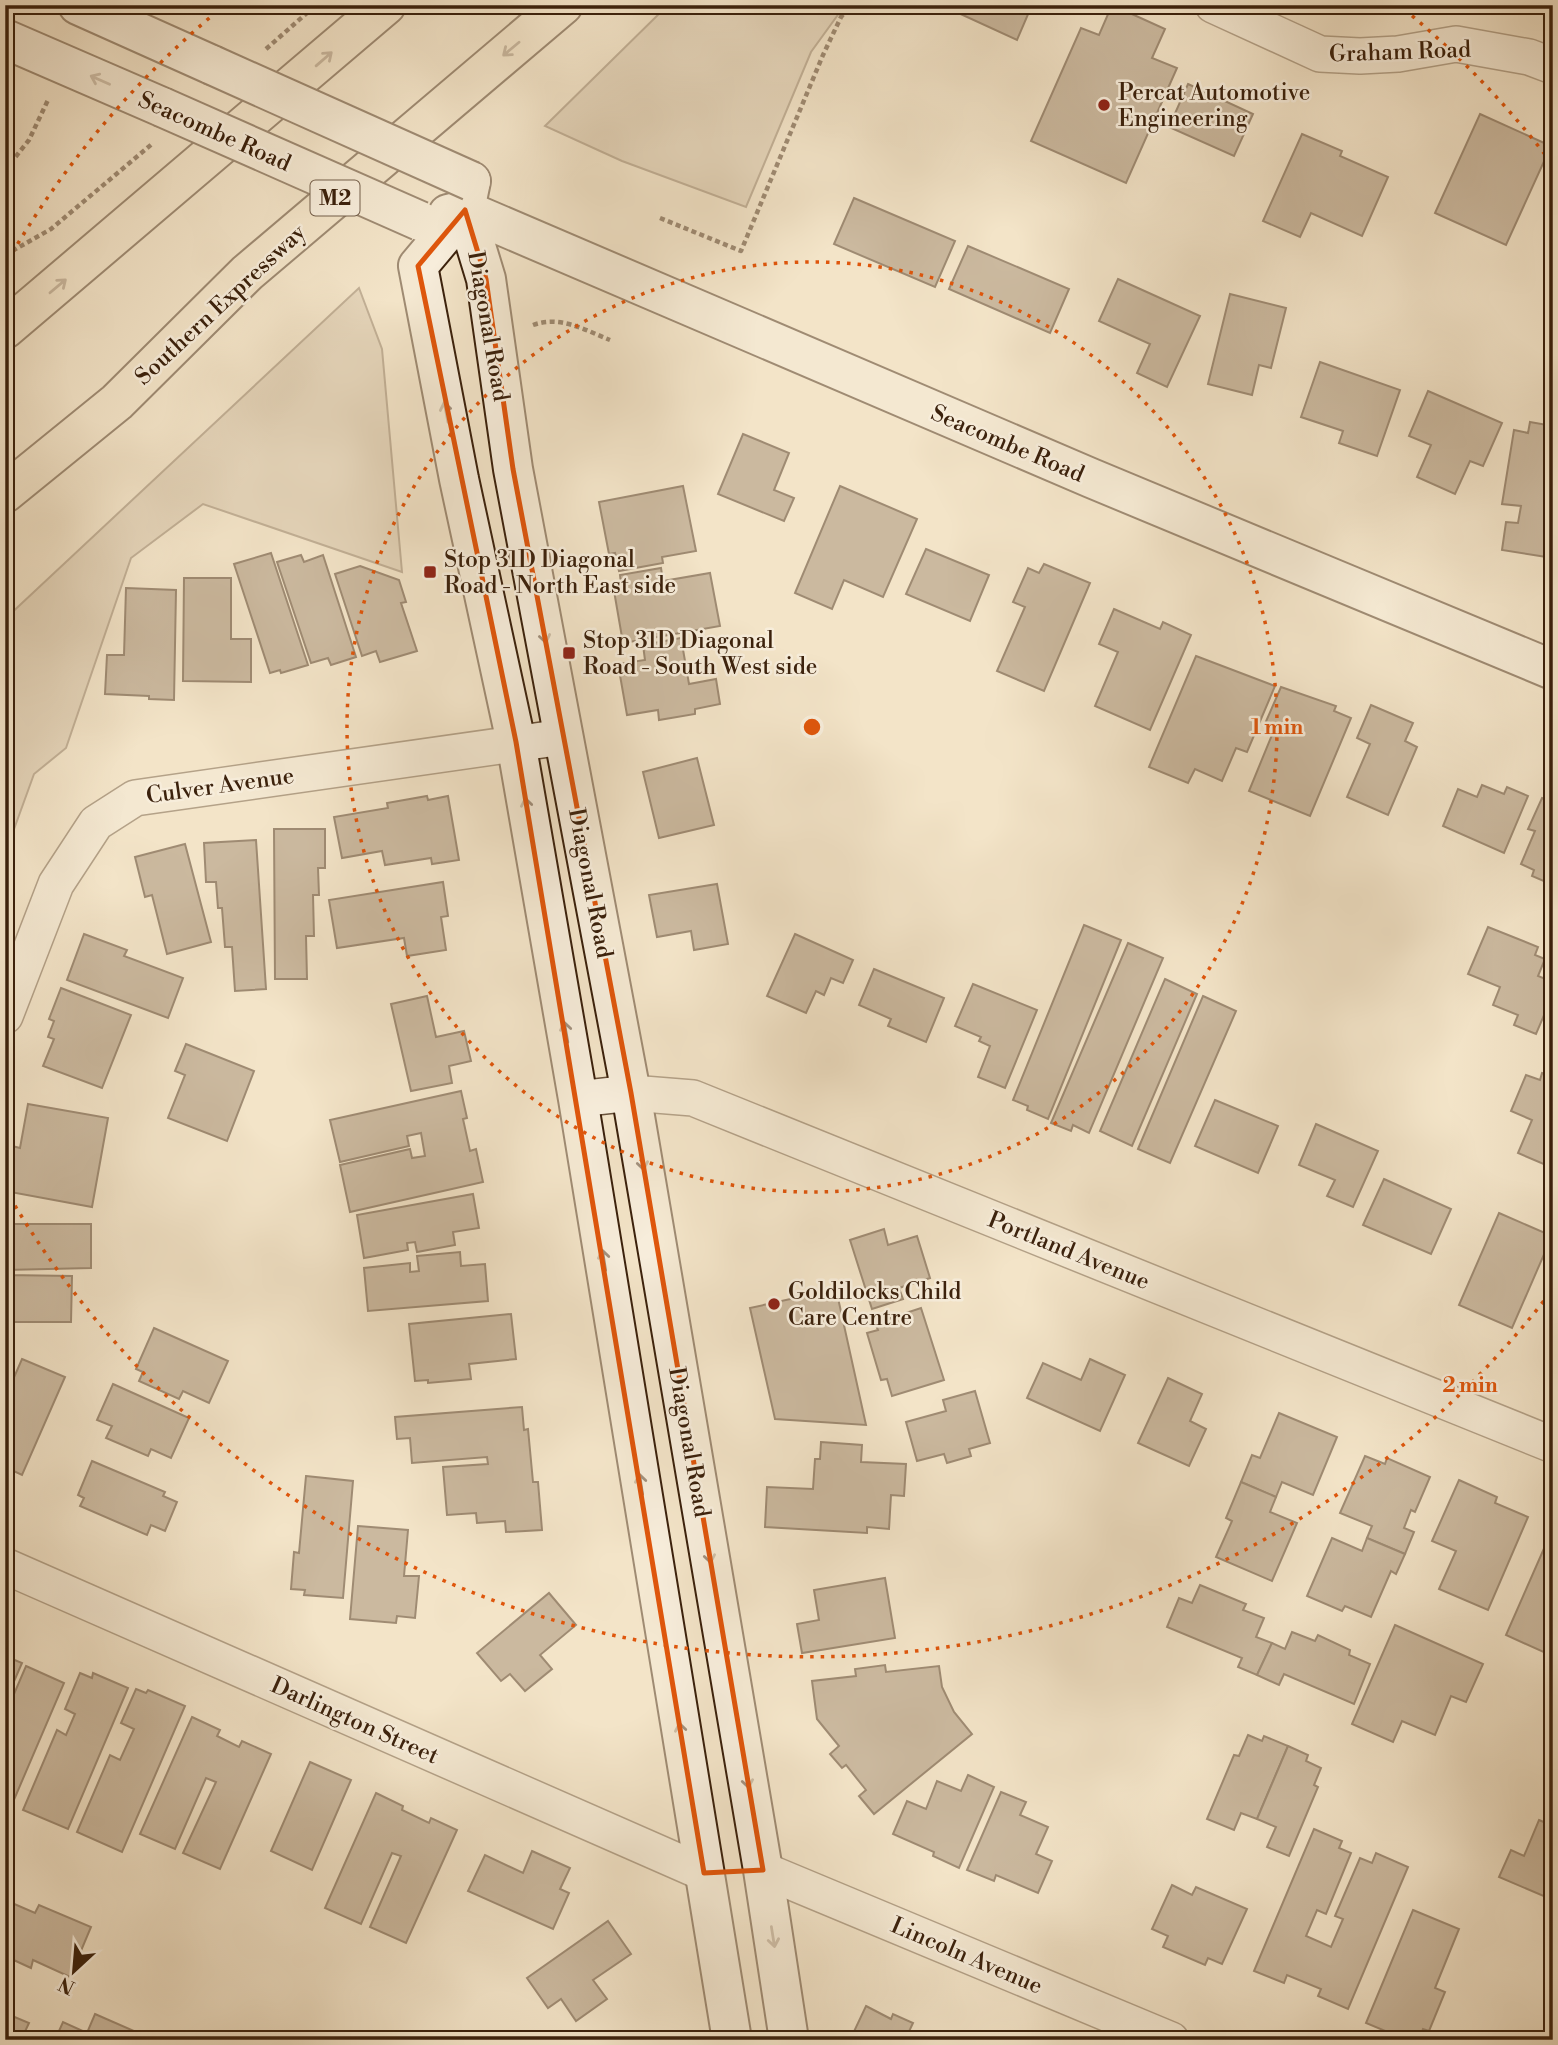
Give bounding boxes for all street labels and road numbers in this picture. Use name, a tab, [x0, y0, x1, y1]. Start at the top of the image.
street label: Graham Road	[1329, 36, 1471, 68]
street label: Seacombe Road	[134, 86, 295, 178]
road number: M2	[310, 180, 360, 216]
street label: Southern Expressway	[130, 218, 312, 391]
street label: Diagonal Road	[461, 249, 515, 404]
street label: Seacombe Road	[927, 399, 1089, 489]
street label: Culver Avenue	[144, 762, 296, 810]
street label: Diagonal Road	[562, 806, 618, 961]
street label: Portland Avenue	[984, 1206, 1154, 1296]
street label: Diagonal Road	[662, 1365, 716, 1520]
street label: Darlington Street	[266, 1671, 443, 1770]
street label: Lincoln Avenue	[887, 1911, 1047, 2000]

